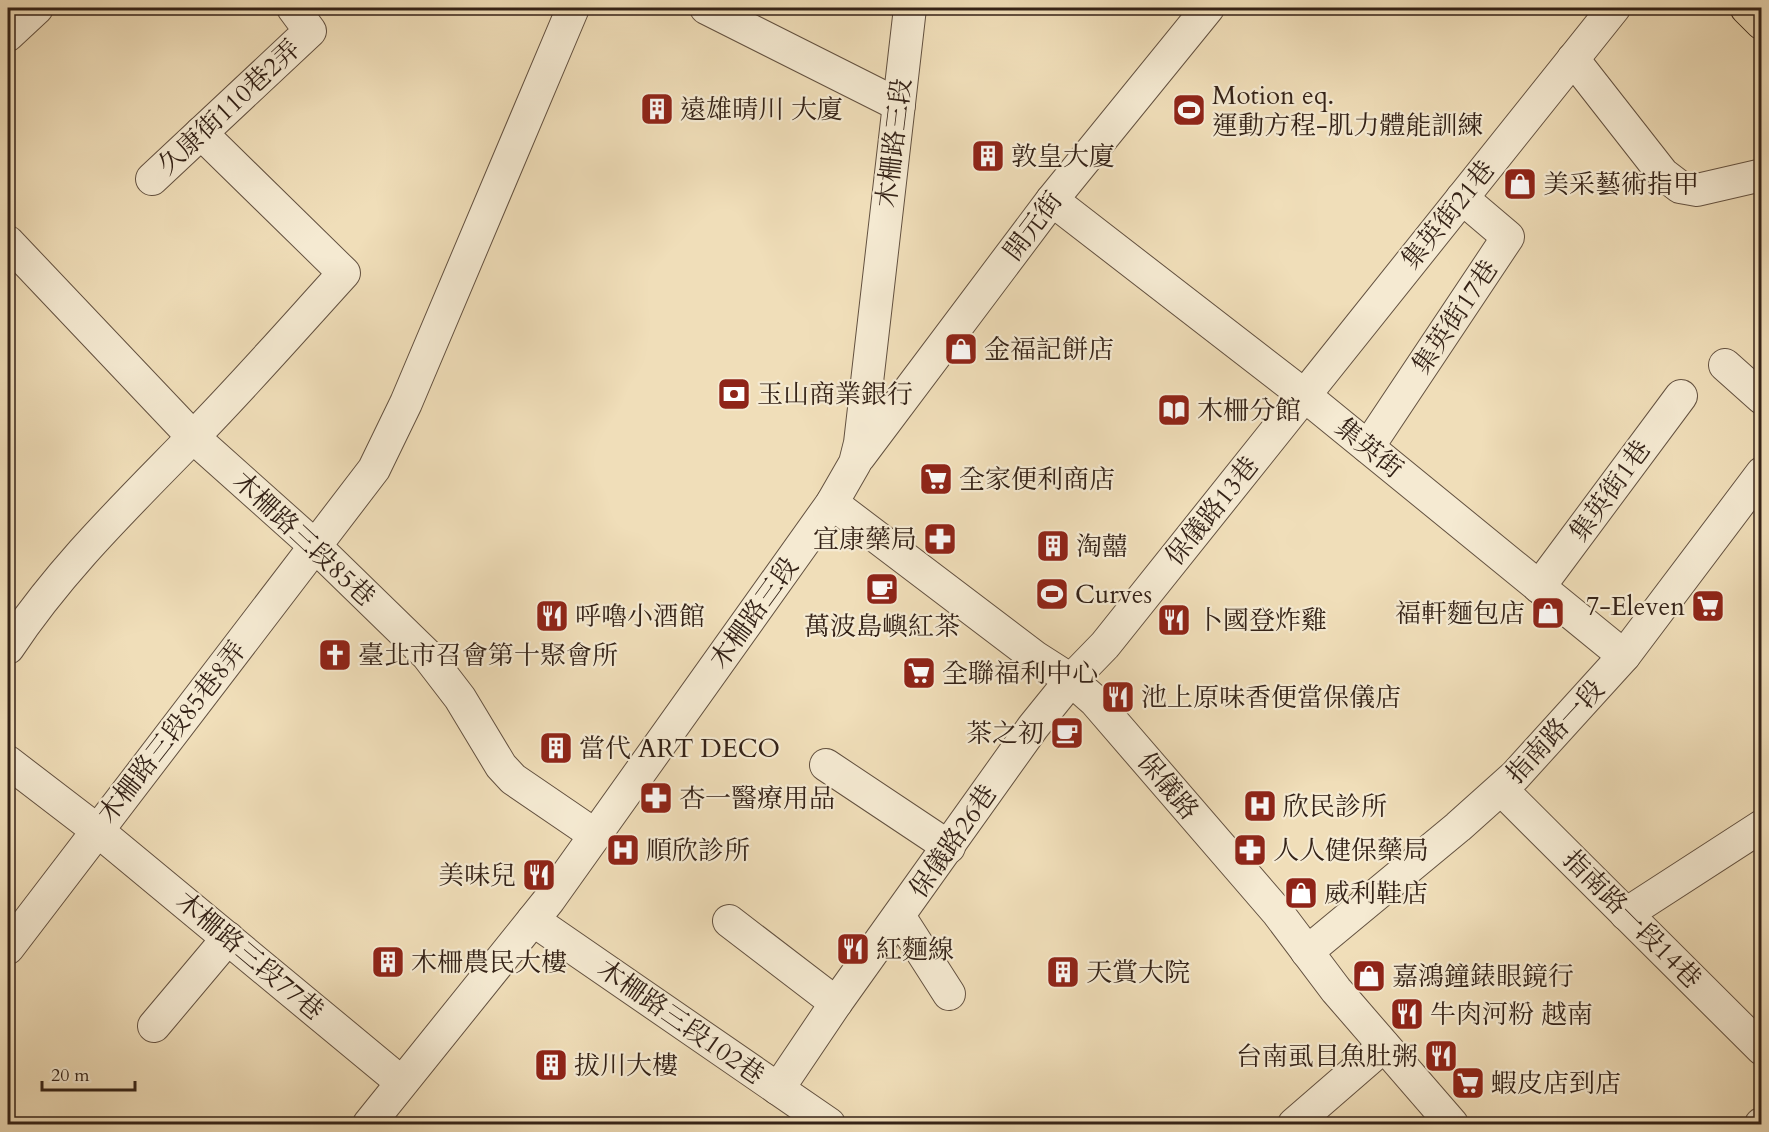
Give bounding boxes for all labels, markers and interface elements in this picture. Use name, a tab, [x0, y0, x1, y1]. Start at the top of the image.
street label: 久康街110巷2弄	[150, 32, 308, 182]
street label: 木柵路三段	[869, 76, 919, 210]
place label: Motion eq. 運動方程-肌力體能訓練	[1212, 78, 1484, 143]
building icon: 遠雄晴川 大廈	[639, 91, 675, 127]
place label: 遠雄晴川 大廈	[680, 92, 843, 127]
sports icon: Motion eq. 運動方程-肌力體能訓練	[1171, 92, 1207, 128]
building icon: 敦皇大廈	[970, 138, 1006, 174]
place label: 敦皇大廈	[1011, 139, 1115, 174]
street label: 集英街21巷	[1393, 153, 1503, 277]
shop icon: 美采藝術指甲	[1502, 166, 1538, 202]
place label: 美采藝術指甲	[1543, 167, 1699, 202]
street label: 開元街	[996, 184, 1070, 268]
street label: 集英街17巷	[1404, 253, 1506, 381]
shop icon: 金福記餅店	[943, 331, 979, 367]
place label: 金福記餅店	[984, 332, 1114, 367]
bank icon: 玉山商業銀行	[716, 376, 752, 412]
place label: 玉山商業銀行	[757, 377, 913, 412]
library icon: 木柵分館	[1156, 392, 1192, 428]
place label: 木柵分館	[1197, 393, 1301, 428]
street label: 集英街	[1328, 410, 1410, 486]
street label: 集英街1巷	[1561, 433, 1659, 549]
street label: 保儀路13巷	[1157, 449, 1267, 573]
supermarket icon: 全家便利商店	[918, 461, 954, 497]
place label: 全家便利商店	[959, 462, 1115, 497]
street label: 木柵路三段85巷	[225, 464, 383, 614]
pharmacy icon: 宜康藥局	[922, 521, 958, 557]
place label: 宜康藥局	[813, 522, 917, 557]
building icon: 淘囍	[1035, 528, 1071, 564]
place label: 淘囍	[1076, 529, 1128, 564]
street label: 木柵路三段	[702, 550, 806, 676]
cafe icon: 萬波島嶼紅茶	[864, 571, 900, 607]
sports icon: Curves	[1034, 576, 1070, 612]
place label: Curves	[1075, 577, 1152, 612]
supermarket icon: 7-Eleven	[1690, 588, 1726, 624]
place label: 7-Eleven	[1586, 589, 1685, 624]
shop icon: 福軒麵包店	[1530, 595, 1566, 631]
place label: 福軒麵包店	[1395, 596, 1525, 631]
restaurant icon: 呼嚕小酒館	[534, 598, 570, 634]
place label: 呼嚕小酒館	[575, 599, 705, 634]
restaurant icon: 卜國登炸雞	[1156, 602, 1192, 638]
place label: 卜國登炸雞	[1197, 603, 1327, 638]
place label: 萬波島嶼紅茶	[804, 609, 960, 644]
street label: 木柵路三段85巷8弄	[90, 634, 254, 830]
church icon: 臺北市召會第十聚會所	[317, 637, 353, 673]
place label: 臺北市召會第十聚會所	[358, 638, 618, 673]
supermarket icon: 全聯福利中心	[901, 655, 937, 691]
place label: 全聯福利中心	[942, 656, 1098, 691]
street label: 指南路一段	[1498, 673, 1612, 791]
restaurant icon: 池上原味香便當保儀店	[1100, 679, 1136, 715]
place label: 池上原味香便當保儀店	[1141, 680, 1401, 715]
cafe icon: 茶之初	[1049, 715, 1085, 751]
place label: 茶之初	[966, 716, 1044, 751]
building icon: 當代 ART DECO	[538, 730, 574, 766]
place label: 當代 ART DECO	[579, 731, 780, 766]
street label: 保儀路	[1130, 745, 1206, 827]
street label: 保儀路26巷	[901, 777, 1005, 905]
pharmacy icon: 杏一醫療用品	[638, 780, 674, 816]
place label: 杏一醫療用品	[679, 781, 835, 816]
hospital icon: 欣民診所	[1242, 788, 1278, 824]
place label: 欣民診所	[1283, 789, 1387, 824]
hospital icon: 順欣診所	[605, 832, 641, 868]
pharmacy icon: 人人健保藥局	[1232, 832, 1268, 868]
place label: 順欣診所	[646, 833, 750, 868]
place label: 人人健保藥局	[1273, 833, 1429, 868]
street label: 指南路一段14巷	[1555, 842, 1709, 996]
restaurant icon: 美味兒	[521, 857, 557, 893]
place label: 美味兒	[438, 858, 516, 893]
shop icon: 威利鞋店	[1283, 875, 1319, 911]
place label: 威利鞋店	[1324, 876, 1428, 911]
street label: 木柵路三段77巷	[169, 884, 331, 1028]
restaurant icon: 紅麵線	[835, 931, 871, 967]
place label: 紅麵線	[876, 932, 954, 967]
building icon: 木柵農民大樓	[370, 944, 406, 980]
place label: 木柵農民大樓	[411, 945, 567, 980]
street label: 木柵路三段102巷	[591, 951, 771, 1093]
building icon: 天賞大院	[1045, 954, 1081, 990]
place label: 天賞大院	[1086, 955, 1190, 990]
shop icon: 嘉鴻鐘錶眼鏡行	[1351, 958, 1387, 994]
place label: 嘉鴻鐘錶眼鏡行	[1392, 959, 1574, 994]
restaurant icon: 牛肉河粉 越南	[1389, 996, 1425, 1032]
place label: 牛肉河粉 越南	[1430, 997, 1593, 1032]
restaurant icon: 台南虱目魚肚粥	[1423, 1038, 1459, 1074]
place label: 台南虱目魚肚粥	[1236, 1039, 1418, 1074]
building icon: 拔川大樓	[533, 1047, 569, 1083]
place label: 拔川大樓	[574, 1048, 678, 1083]
scale bar	[42, 1054, 135, 1092]
text: 20 m	[51, 1063, 90, 1088]
supermarket icon: 蝦皮店到店	[1450, 1065, 1486, 1101]
place label: 蝦皮店到店	[1491, 1066, 1621, 1101]

